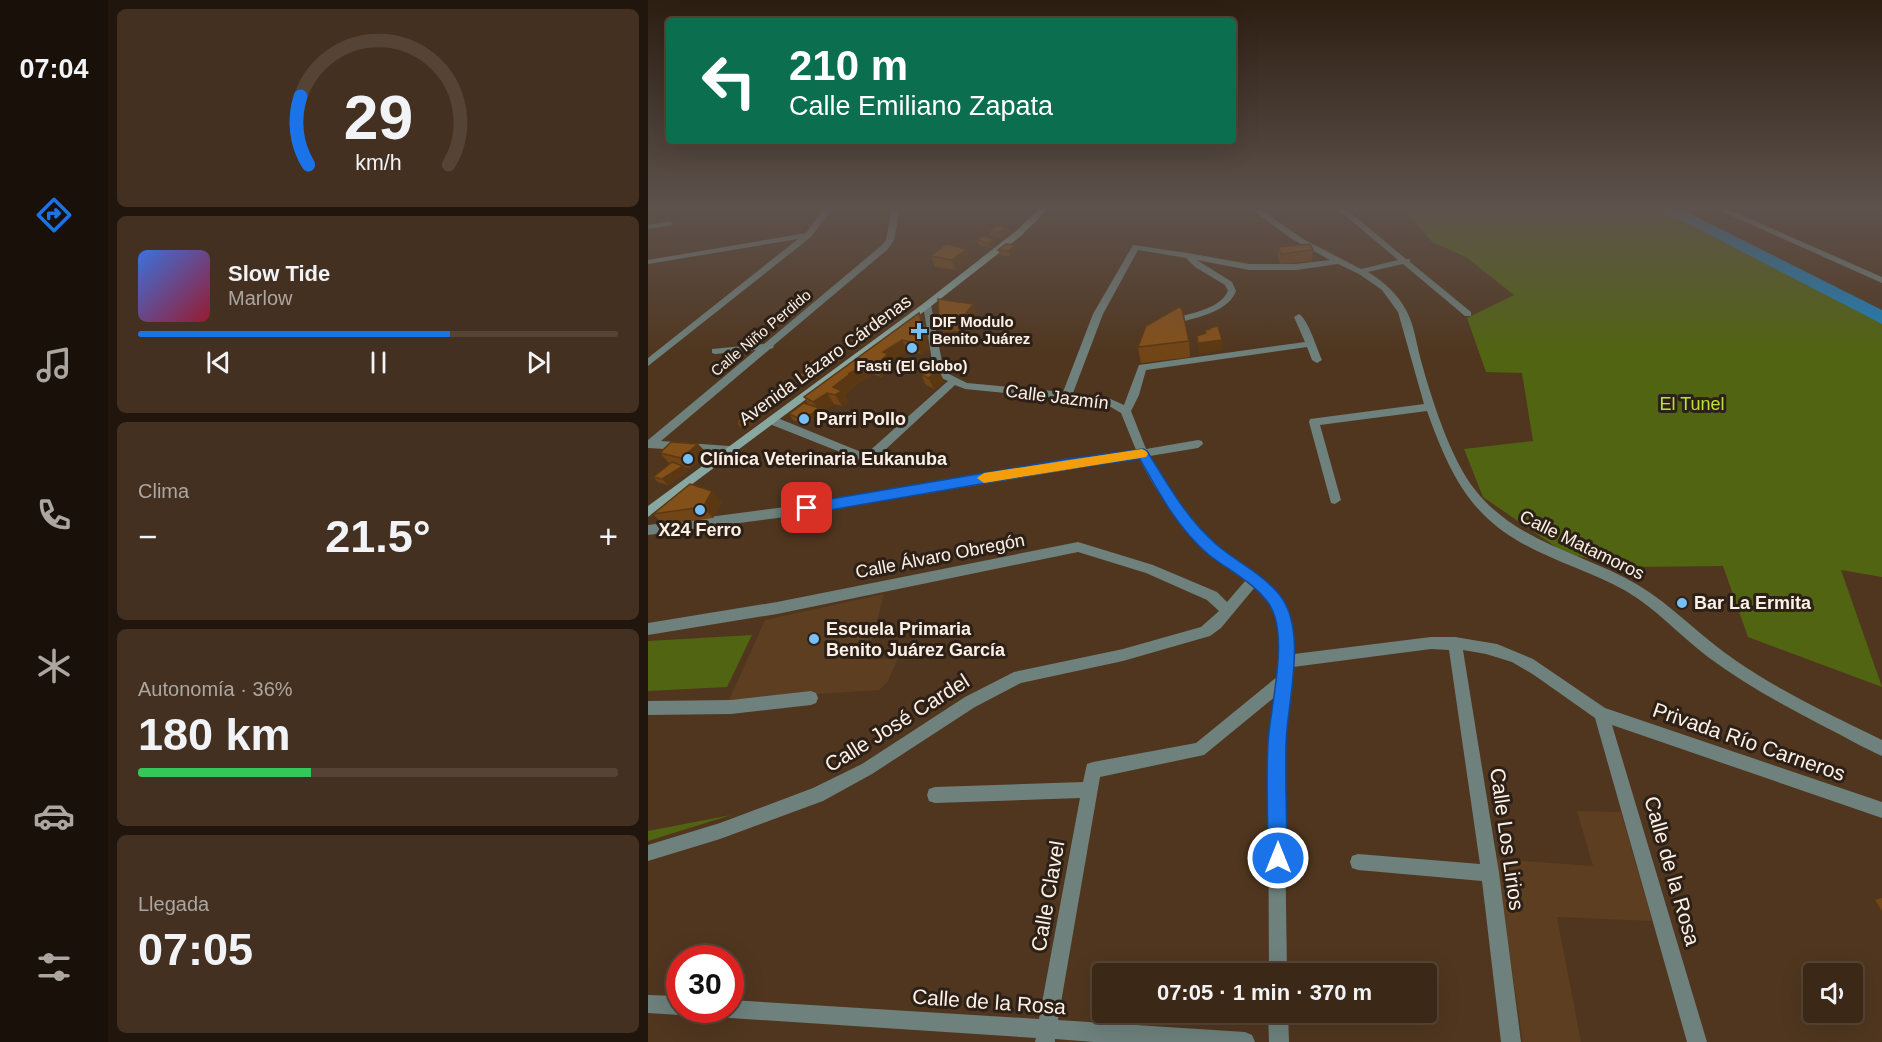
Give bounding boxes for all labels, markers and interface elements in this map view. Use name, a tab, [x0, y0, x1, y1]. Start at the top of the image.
icon: left	[690, 42, 768, 120]
text: 210 m	[789, 42, 908, 89]
text: 07:04	[19, 54, 89, 84]
text: 29	[343, 83, 413, 152]
text: Calle Emiliano Zapata	[789, 91, 1053, 121]
text: km/h	[355, 151, 401, 175]
icon: directions	[33, 194, 75, 236]
text: Slow Tide	[228, 261, 330, 286]
street label: Calle Niño Perdido	[707, 286, 814, 379]
text: Marlow	[228, 287, 292, 309]
street label: Avenida Lázaro Cárdenas	[735, 291, 915, 429]
place label: DIF Modulo Benito Juárez	[932, 313, 1030, 347]
marker: DIF Modulo Benito Juárez	[910, 322, 928, 340]
marker: Fasti (El Globo)	[905, 341, 919, 355]
icon: music	[33, 344, 75, 386]
icon: previous	[202, 346, 235, 379]
icon: pause	[362, 346, 395, 379]
icon: next	[522, 346, 555, 379]
place label: Fasti (El Globo)	[857, 357, 967, 374]
street label: Calle Jazmín	[1004, 381, 1110, 413]
park label: El Tunel	[1659, 394, 1725, 414]
place label: Parri Pollo	[816, 409, 906, 429]
marker: Parri Pollo	[797, 412, 811, 426]
place label: Clínica Veterinaria Eukanuba	[700, 449, 948, 469]
marker: Clínica Veterinaria Eukanuba	[681, 452, 695, 466]
text: Clima	[138, 480, 189, 502]
pin	[781, 482, 832, 533]
icon: arrive	[790, 491, 823, 524]
icon: phone	[33, 494, 75, 536]
marker: X24 Ferro	[693, 503, 707, 517]
street label: Calle Matamoros	[1516, 506, 1648, 584]
text: 21.5°	[325, 511, 431, 562]
text: −	[138, 518, 157, 555]
text: +	[599, 518, 618, 555]
place label: X24 Ferro	[658, 520, 742, 540]
street label: Calle Álvaro Obregón	[854, 530, 1026, 582]
place label: Bar La Ermita	[1694, 593, 1812, 613]
marker: Bar La Ermita	[1675, 596, 1689, 610]
place label: Escuela Primaria Benito Juárez García	[826, 619, 1006, 660]
marker: Escuela Primaria Benito Juárez García	[807, 632, 821, 646]
icon: climate	[33, 645, 75, 687]
street label: Calle José Cardel	[820, 669, 973, 776]
text: Autonomía · 36%	[138, 678, 293, 700]
street label: Privada Río Carneros	[1650, 698, 1848, 785]
text: 180 km	[138, 709, 291, 760]
street label: Calle Los Lirios	[1486, 766, 1529, 912]
street label: Calle de la Rosa	[1640, 794, 1705, 948]
icon: car	[33, 795, 75, 837]
position arrow	[1246, 826, 1310, 890]
street label: Calle Clavel	[1026, 839, 1069, 953]
text: Llegada	[138, 893, 209, 915]
text: 07:05	[138, 924, 253, 975]
speed limit sign: 30	[666, 945, 744, 1023]
icon: filters	[33, 946, 75, 988]
map controls	[1803, 963, 1863, 1023]
button: sound	[1803, 963, 1863, 1023]
text: 07:05 · 1 min · 370 m	[1157, 980, 1372, 1005]
street label: Calle de la Rosa	[911, 985, 1067, 1018]

